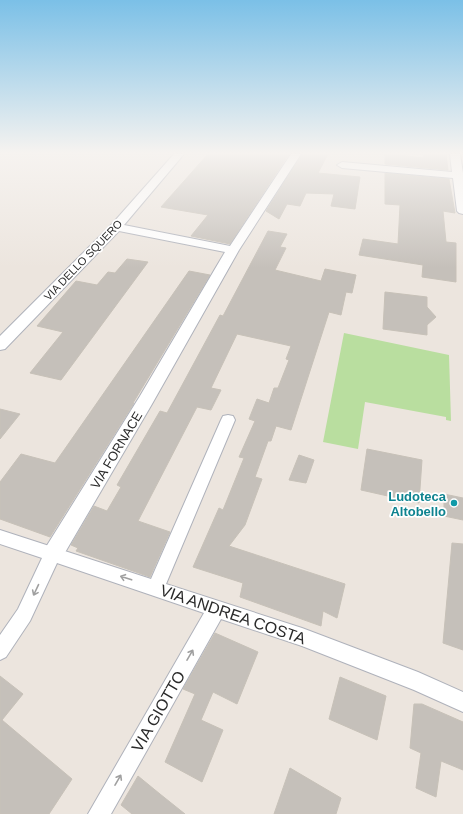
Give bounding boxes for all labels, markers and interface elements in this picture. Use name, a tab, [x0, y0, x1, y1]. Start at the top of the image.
street label: VIA DELLO SQUERO	[42, 217, 125, 303]
street label: VIA FORNACE	[87, 409, 146, 492]
place label: Ludoteca Altobello	[388, 489, 447, 519]
marker: Ludoteca Altobello	[449, 498, 459, 508]
one-way arrow	[120, 574, 133, 581]
street label: VIA ANDREA COSTA	[158, 582, 308, 647]
one-way arrow	[32, 583, 39, 595]
one-way arrow	[186, 649, 194, 661]
street label: VIA GIOTTO	[128, 668, 188, 755]
one-way arrow	[115, 774, 123, 786]

